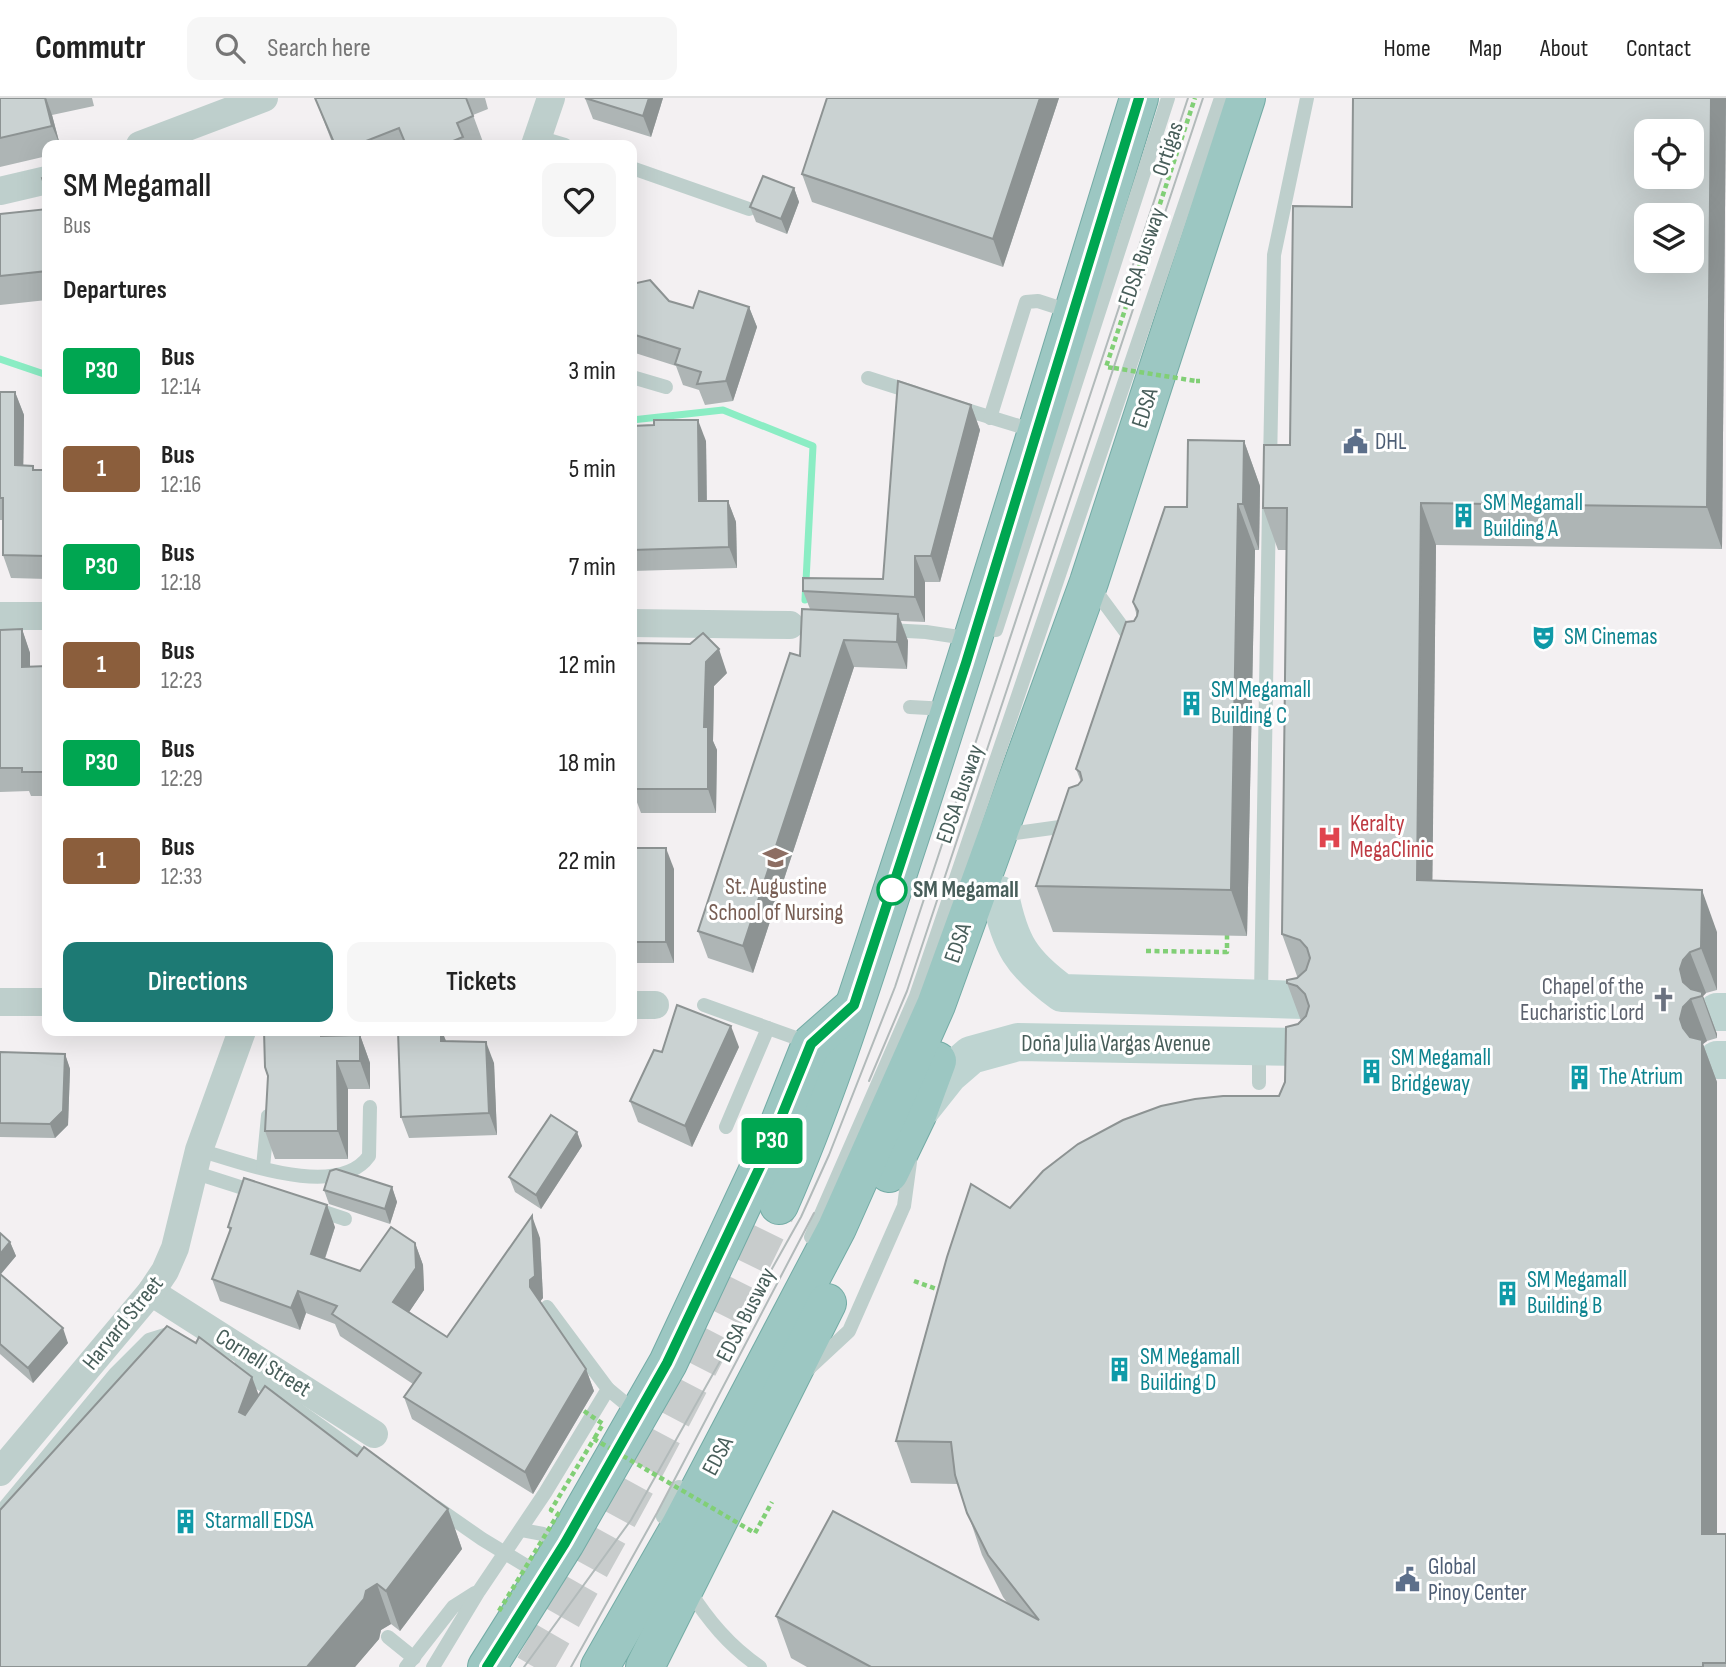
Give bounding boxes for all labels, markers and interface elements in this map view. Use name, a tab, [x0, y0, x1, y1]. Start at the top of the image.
search box	[187, 17, 677, 80]
text: Commutr	[35, 28, 145, 68]
icon: search	[211, 29, 249, 67]
text: Search here	[267, 33, 371, 64]
text: Home	[1383, 34, 1431, 63]
text: Map	[1469, 34, 1502, 63]
text: About	[1540, 34, 1588, 63]
text: Contact	[1626, 34, 1691, 63]
street label: Ortigas	[1146, 118, 1190, 180]
map controls	[1634, 119, 1704, 273]
button: locate	[1634, 119, 1704, 189]
button: heart	[542, 163, 616, 237]
text: SM Megamall	[63, 166, 211, 206]
button: layers	[1634, 203, 1704, 273]
street label: EDSA Busway	[1112, 204, 1172, 310]
text: Bus	[63, 212, 91, 240]
text: Departures	[63, 275, 167, 306]
text: Bus	[161, 342, 195, 373]
text: P30	[85, 356, 118, 385]
text: 3 min	[568, 356, 616, 387]
text: 12:14	[161, 373, 201, 401]
street label: EDSA	[1125, 384, 1165, 432]
public building icon: DHL	[1341, 428, 1369, 456]
place label: DHL	[1375, 428, 1407, 456]
text: Bus	[161, 440, 195, 471]
text: 1	[97, 454, 106, 483]
text: 5 min	[569, 454, 616, 485]
text: 12:16	[161, 471, 201, 499]
place label: SM Megamall Building A	[1483, 489, 1583, 543]
building icon: SM Megamall Building A	[1449, 502, 1477, 530]
text: Bus	[161, 538, 195, 569]
text: P30	[85, 552, 118, 581]
text: 7 min	[569, 552, 616, 583]
text: 12:18	[161, 569, 201, 597]
theatre icon: SM Cinemas	[1530, 623, 1558, 651]
place label: SM Cinemas	[1564, 623, 1658, 651]
text: Bus	[161, 636, 195, 667]
text: 1	[97, 650, 106, 679]
text: 12 min	[559, 650, 616, 681]
text: 12:23	[161, 667, 202, 695]
place label: SM Megamall Building C	[1211, 676, 1311, 730]
building icon: SM Megamall Building C	[1177, 689, 1205, 717]
text: Bus	[161, 734, 195, 765]
street label: EDSA Busway	[930, 741, 990, 847]
text: P30	[85, 748, 118, 777]
text: 18 min	[559, 748, 616, 779]
text: 12:29	[161, 765, 203, 793]
place label: Keralty MegaClinic	[1350, 810, 1434, 864]
hospital icon: Keralty MegaClinic	[1316, 823, 1344, 851]
text: Bus	[161, 832, 195, 863]
school or university icon: St. Augustine School of Nursing	[762, 843, 790, 871]
text: 1	[97, 846, 106, 875]
text: 22 min	[558, 846, 616, 877]
text: 12:33	[161, 863, 202, 891]
place label: St. Augustine School of Nursing	[709, 873, 843, 927]
marker: SM Megamall	[877, 875, 907, 905]
place label: SM Megamall	[913, 876, 1019, 904]
street label: EDSA	[938, 919, 978, 967]
button: Directions	[63, 942, 333, 1022]
button: Tickets	[347, 942, 616, 1022]
place label: Chapel of the Eucharistic Lord	[1520, 973, 1644, 1027]
church icon: Chapel of the Eucharistic Lord	[1650, 986, 1678, 1014]
street label: Doña Julia Vargas Avenue	[1021, 1030, 1211, 1058]
place label: SM Megamall Bridgeway	[1391, 1044, 1491, 1098]
building icon: SM Megamall Bridgeway	[1357, 1057, 1385, 1085]
building icon: The Atrium	[1565, 1063, 1593, 1091]
place label: The Atrium	[1599, 1063, 1683, 1091]
line badge: P30	[732, 1118, 812, 1164]
text: P30	[755, 1126, 789, 1155]
street label: EDSA Busway	[710, 1263, 782, 1367]
place label: SM Megamall Building B	[1527, 1266, 1627, 1320]
street label: Harvard Street	[77, 1270, 169, 1376]
building icon: SM Megamall Building B	[1493, 1279, 1521, 1307]
street label: Cornell Street	[210, 1323, 316, 1403]
place label: SM Megamall Building D	[1140, 1343, 1240, 1397]
building icon: SM Megamall Building D	[1106, 1356, 1134, 1384]
street label: EDSA	[696, 1431, 740, 1480]
building icon: Starmall EDSA	[171, 1507, 199, 1535]
place label: Starmall EDSA	[205, 1507, 314, 1535]
place label: Global Pinoy Center	[1428, 1553, 1527, 1607]
public building icon: Global Pinoy Center	[1394, 1566, 1422, 1594]

